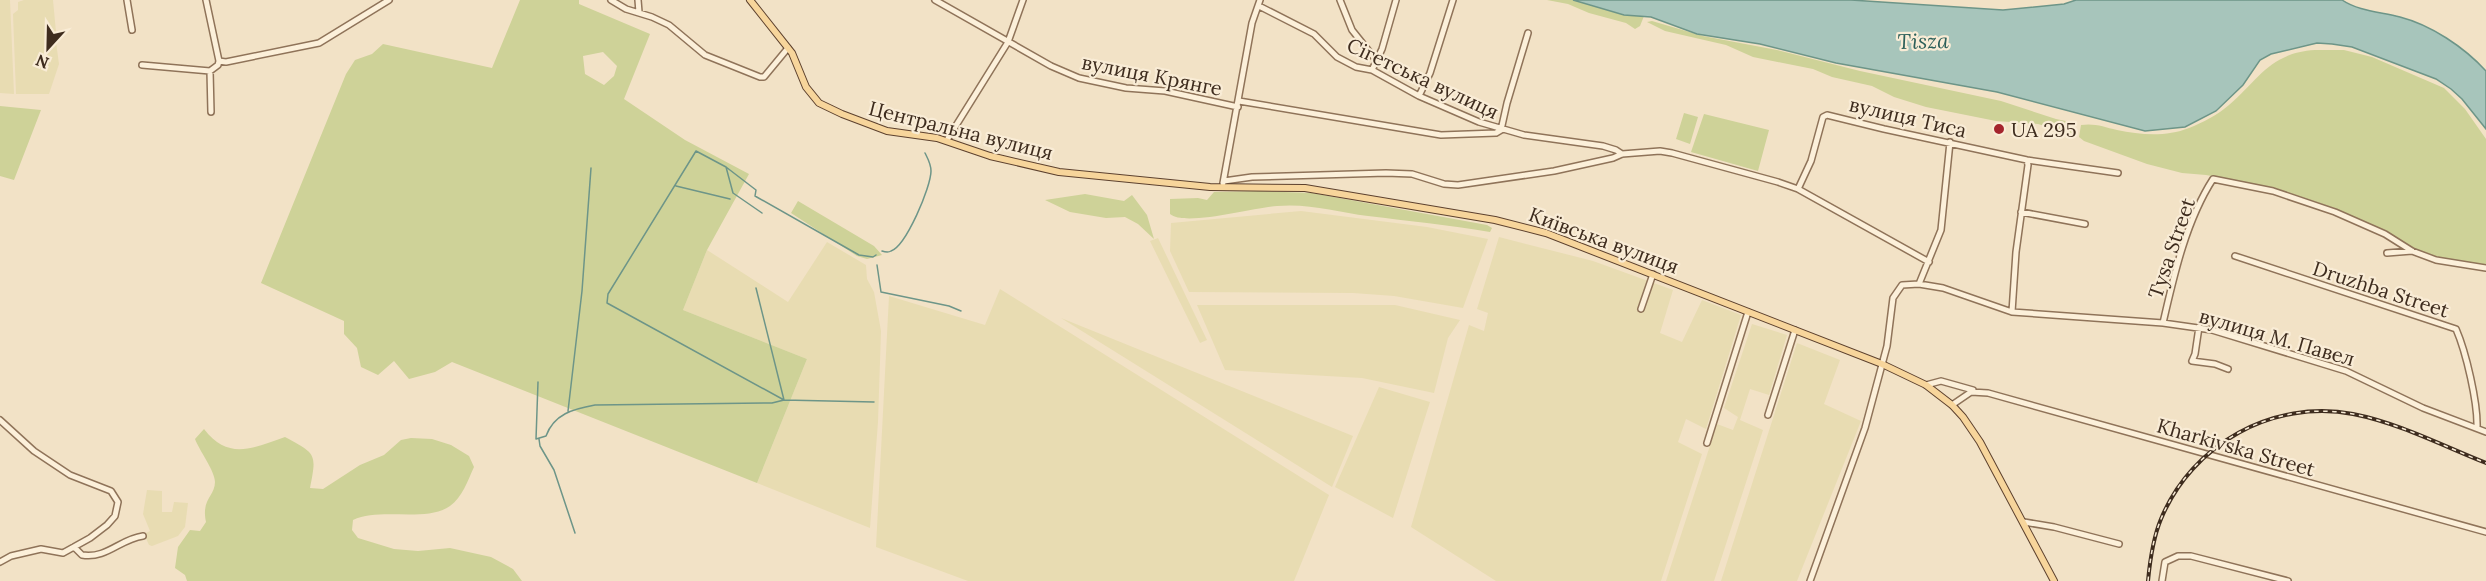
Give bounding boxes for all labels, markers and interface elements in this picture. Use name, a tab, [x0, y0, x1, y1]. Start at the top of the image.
north arrow	[18, 18, 78, 78]
water label: Tisza	[1897, 27, 1949, 55]
street label: Сігетська вулиця	[1343, 32, 1503, 124]
street label: вулиця Крянге	[1080, 49, 1224, 101]
text: N	[33, 50, 52, 73]
street label: вулиця Тиса	[1847, 91, 1969, 143]
street label: Центральна вулиця	[866, 95, 1056, 165]
place label: UA 295	[2011, 117, 2077, 142]
marker: UA 295	[1992, 122, 2006, 136]
street label: Tysa Street	[2142, 194, 2200, 302]
street label: Київська вулиця	[1526, 201, 1682, 279]
street label: Druzhba Street	[2310, 255, 2452, 323]
street label: вулиця М. Павел	[2196, 303, 2358, 371]
street label: Kharkivska Street	[2154, 412, 2318, 482]

